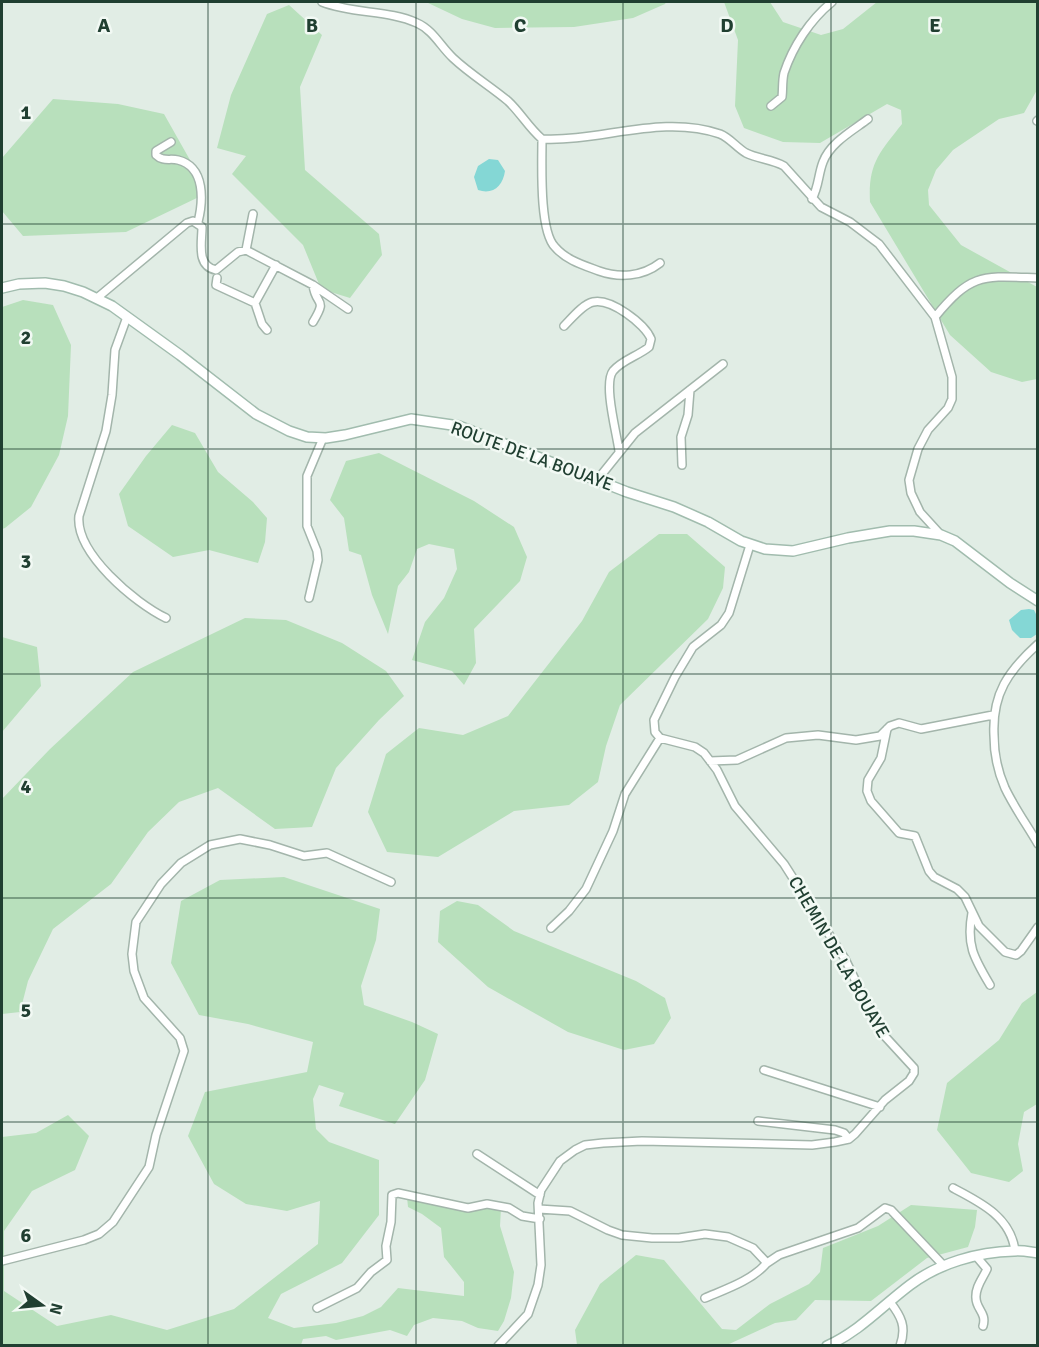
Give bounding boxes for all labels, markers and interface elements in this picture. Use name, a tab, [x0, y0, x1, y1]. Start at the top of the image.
text: A	[98, 13, 111, 38]
text: B	[306, 13, 318, 38]
text: C	[514, 13, 526, 38]
text: D	[720, 13, 734, 38]
text: E	[929, 13, 941, 38]
text: 1	[21, 100, 32, 125]
text: 2	[21, 325, 31, 350]
street label: ROUTE DE LA BOUAYE	[448, 416, 616, 496]
text: 3	[21, 549, 31, 574]
text: 4	[21, 774, 32, 799]
street label: CHEMIN DE LA BOUAYE	[784, 872, 894, 1042]
text: 5	[21, 998, 31, 1023]
text: 6	[21, 1223, 32, 1248]
north arrow	[12, 1275, 72, 1335]
text: N	[44, 1301, 67, 1317]

